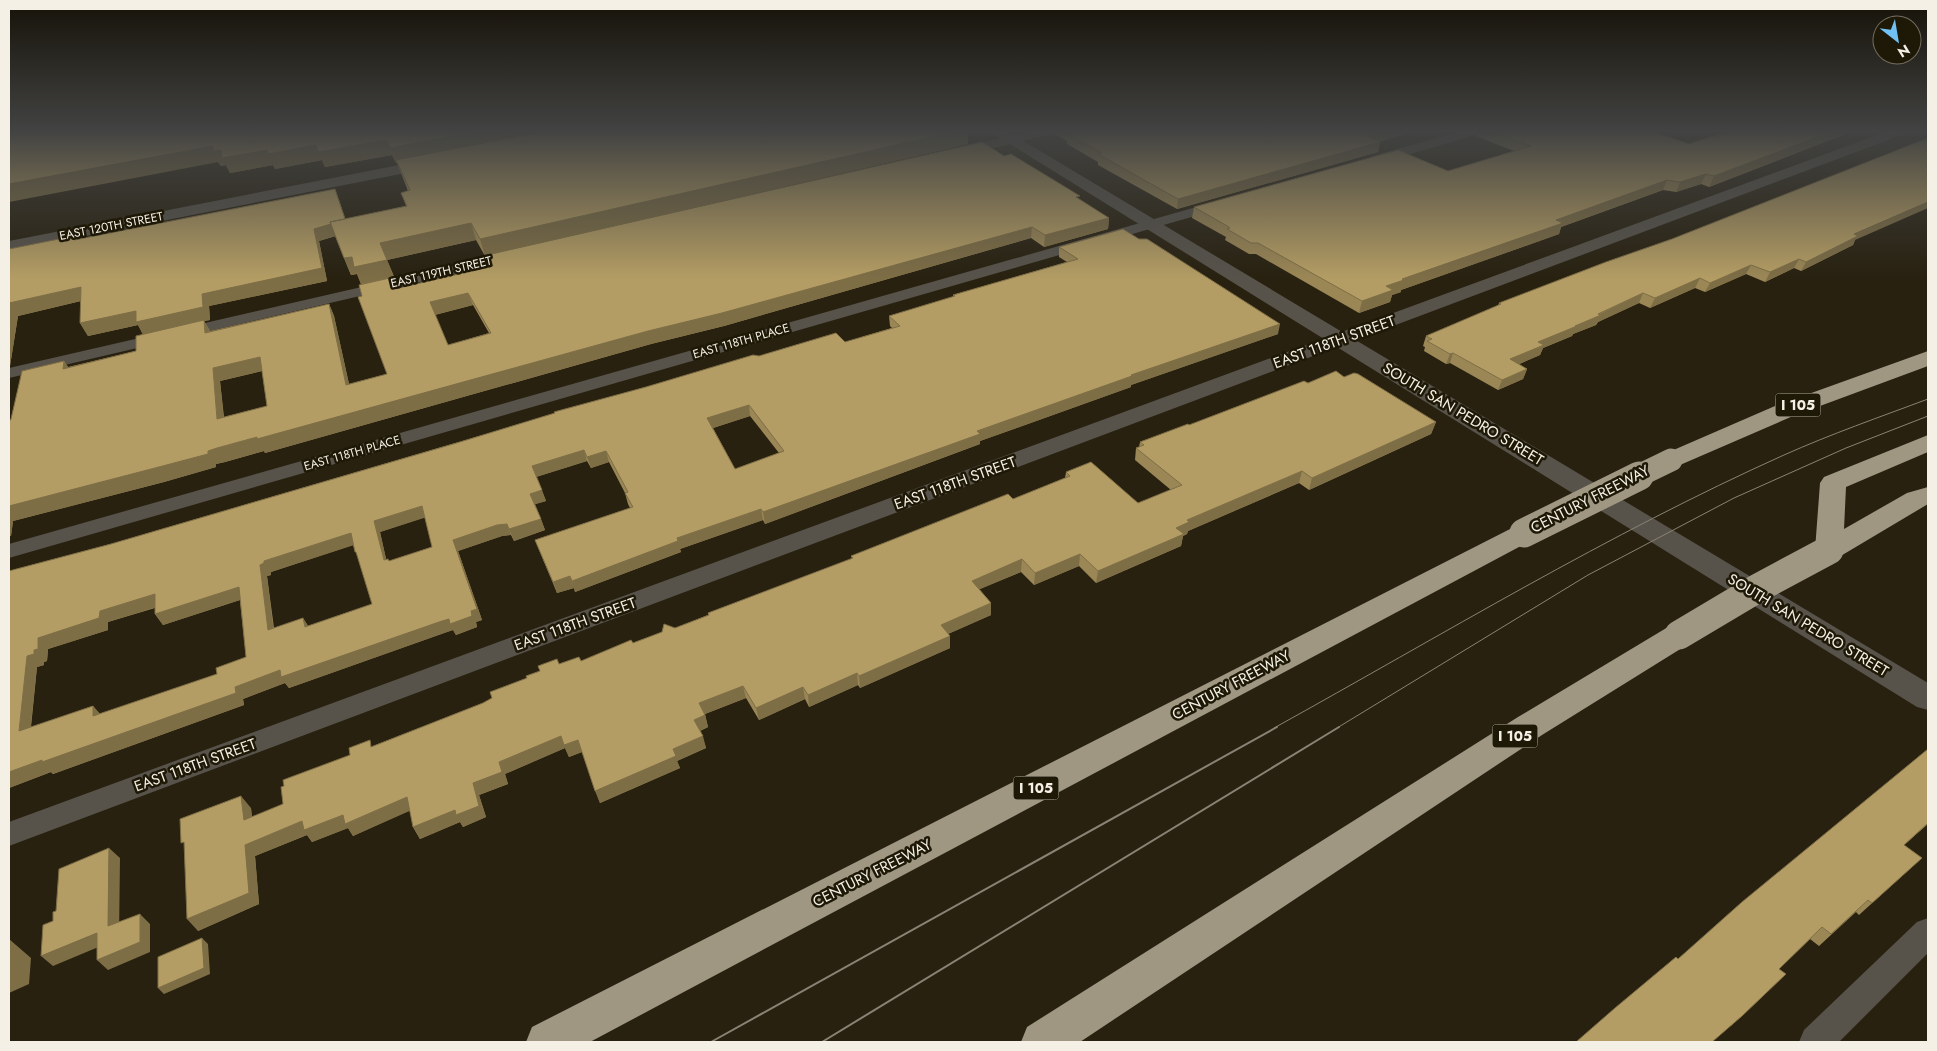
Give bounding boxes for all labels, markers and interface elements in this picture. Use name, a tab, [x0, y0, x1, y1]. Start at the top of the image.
north arrow	[1872, 15, 1922, 65]
text: N	[1894, 40, 1914, 63]
street label: EAST 120TH STREET	[58, 207, 165, 245]
street label: EAST 119TH STREET	[389, 252, 494, 292]
street label: EAST 118TH STREET	[1270, 310, 1398, 374]
street label: EAST 118TH PLACE	[691, 319, 791, 363]
street label: SOUTH SAN PEDRO STREET	[1378, 357, 1548, 471]
road number: I 105	[1776, 394, 1820, 416]
street label: EAST 118TH PLACE	[302, 431, 402, 475]
street label: EAST 118TH STREET	[891, 451, 1019, 515]
street label: CENTURY FREEWAY	[1527, 459, 1654, 539]
street label: SOUTH SAN PEDRO STREET	[1723, 568, 1893, 682]
street label: EAST 118TH STREET	[511, 592, 639, 656]
street label: CENTURY FREEWAY	[1168, 644, 1294, 725]
road number: I 105	[1492, 724, 1538, 748]
street label: EAST 118TH STREET	[131, 733, 259, 797]
road number: I 105	[1014, 776, 1058, 800]
street label: CENTURY FREEWAY	[809, 833, 936, 913]

